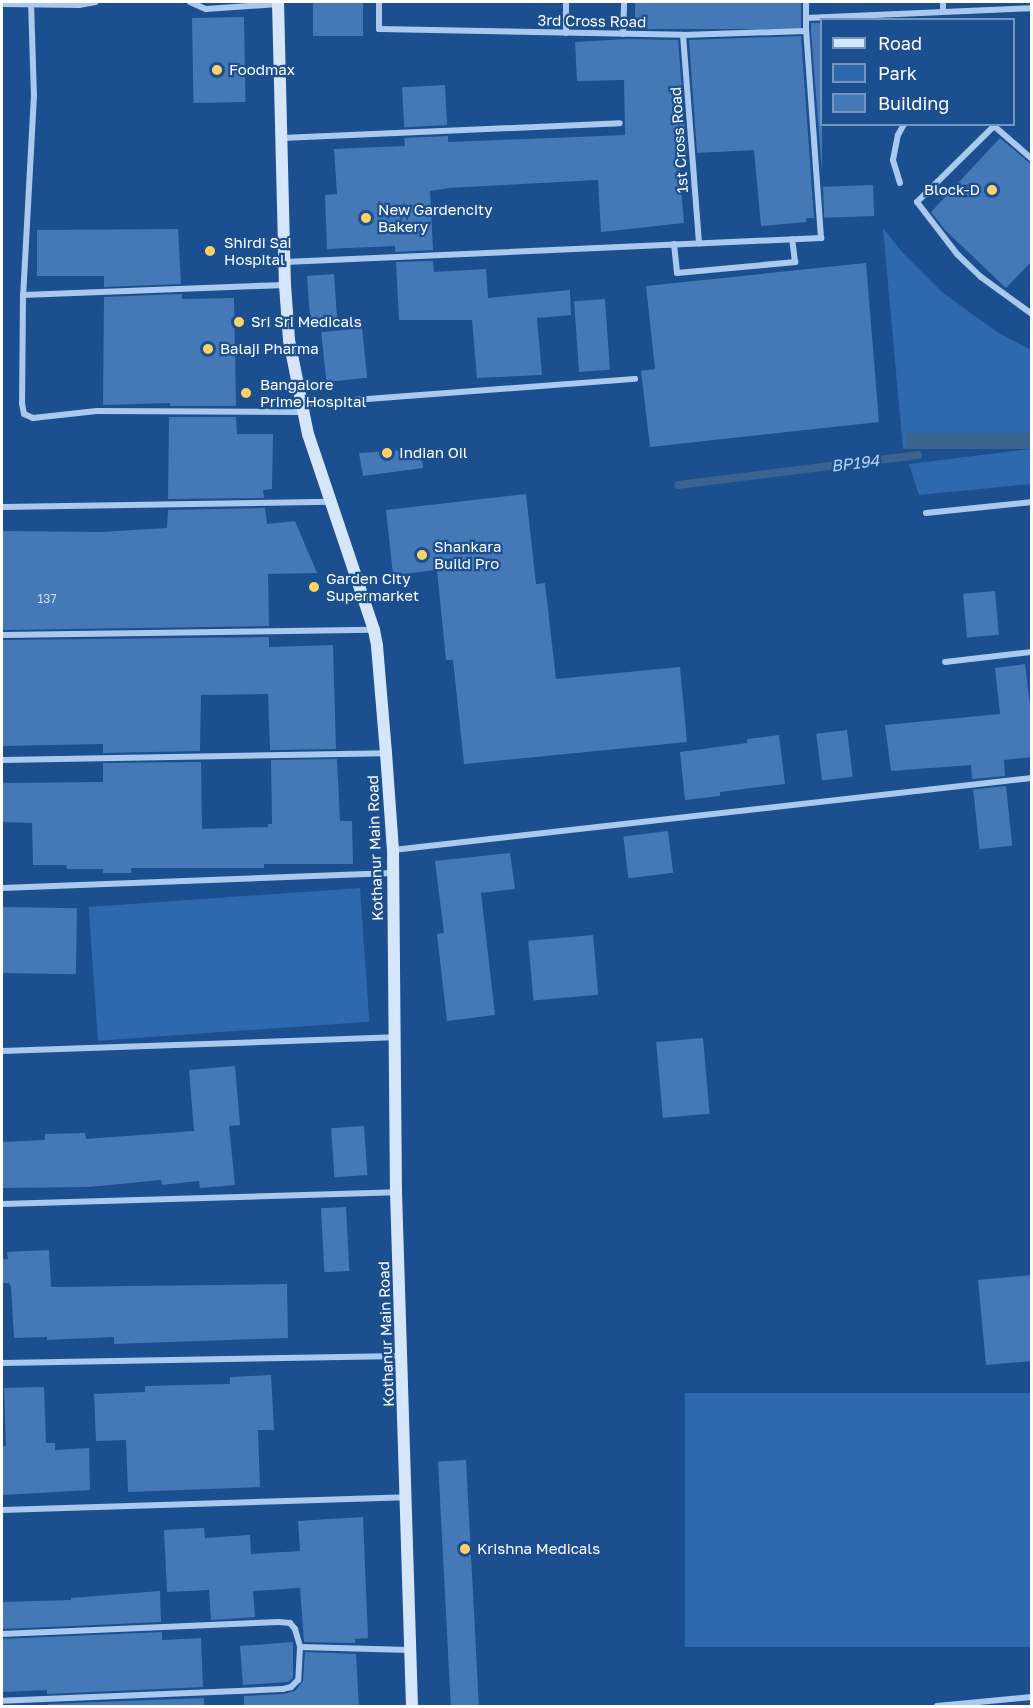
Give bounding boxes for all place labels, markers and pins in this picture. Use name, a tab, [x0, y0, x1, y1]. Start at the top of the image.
place label: Foodmax	[229, 61, 295, 79]
marker: Foodmax	[210, 63, 224, 77]
place label: Block-D	[924, 181, 980, 199]
marker: Block-D	[985, 183, 999, 197]
place label: New Gardencity Bakery	[378, 200, 493, 235]
marker: New Gardencity Bakery	[359, 211, 373, 225]
place label: Shirdi Sai Hospital	[224, 233, 292, 268]
marker: Shirdi Sai Hospital	[201, 242, 219, 260]
place label: Sri Sri Medicals	[251, 313, 362, 331]
marker: Sri Sri Medicals	[232, 315, 246, 329]
place label: Balaji Pharma	[220, 340, 319, 358]
marker: Balaji Pharma	[201, 342, 215, 356]
place label: Bangalore Prime Hospital	[260, 375, 366, 410]
marker: Bangalore Prime Hospital	[237, 384, 255, 402]
place label: Indian Oil	[399, 444, 468, 462]
marker: Indian Oil	[380, 446, 394, 460]
place label: Shankara Build Pro	[434, 537, 501, 572]
marker: Shankara Build Pro	[415, 548, 429, 562]
place label: Garden City Supermarket	[326, 569, 419, 604]
marker: Garden City Supermarket	[307, 580, 321, 594]
place label: Krishna Medicals	[477, 1540, 600, 1558]
marker: Krishna Medicals	[458, 1542, 472, 1556]

